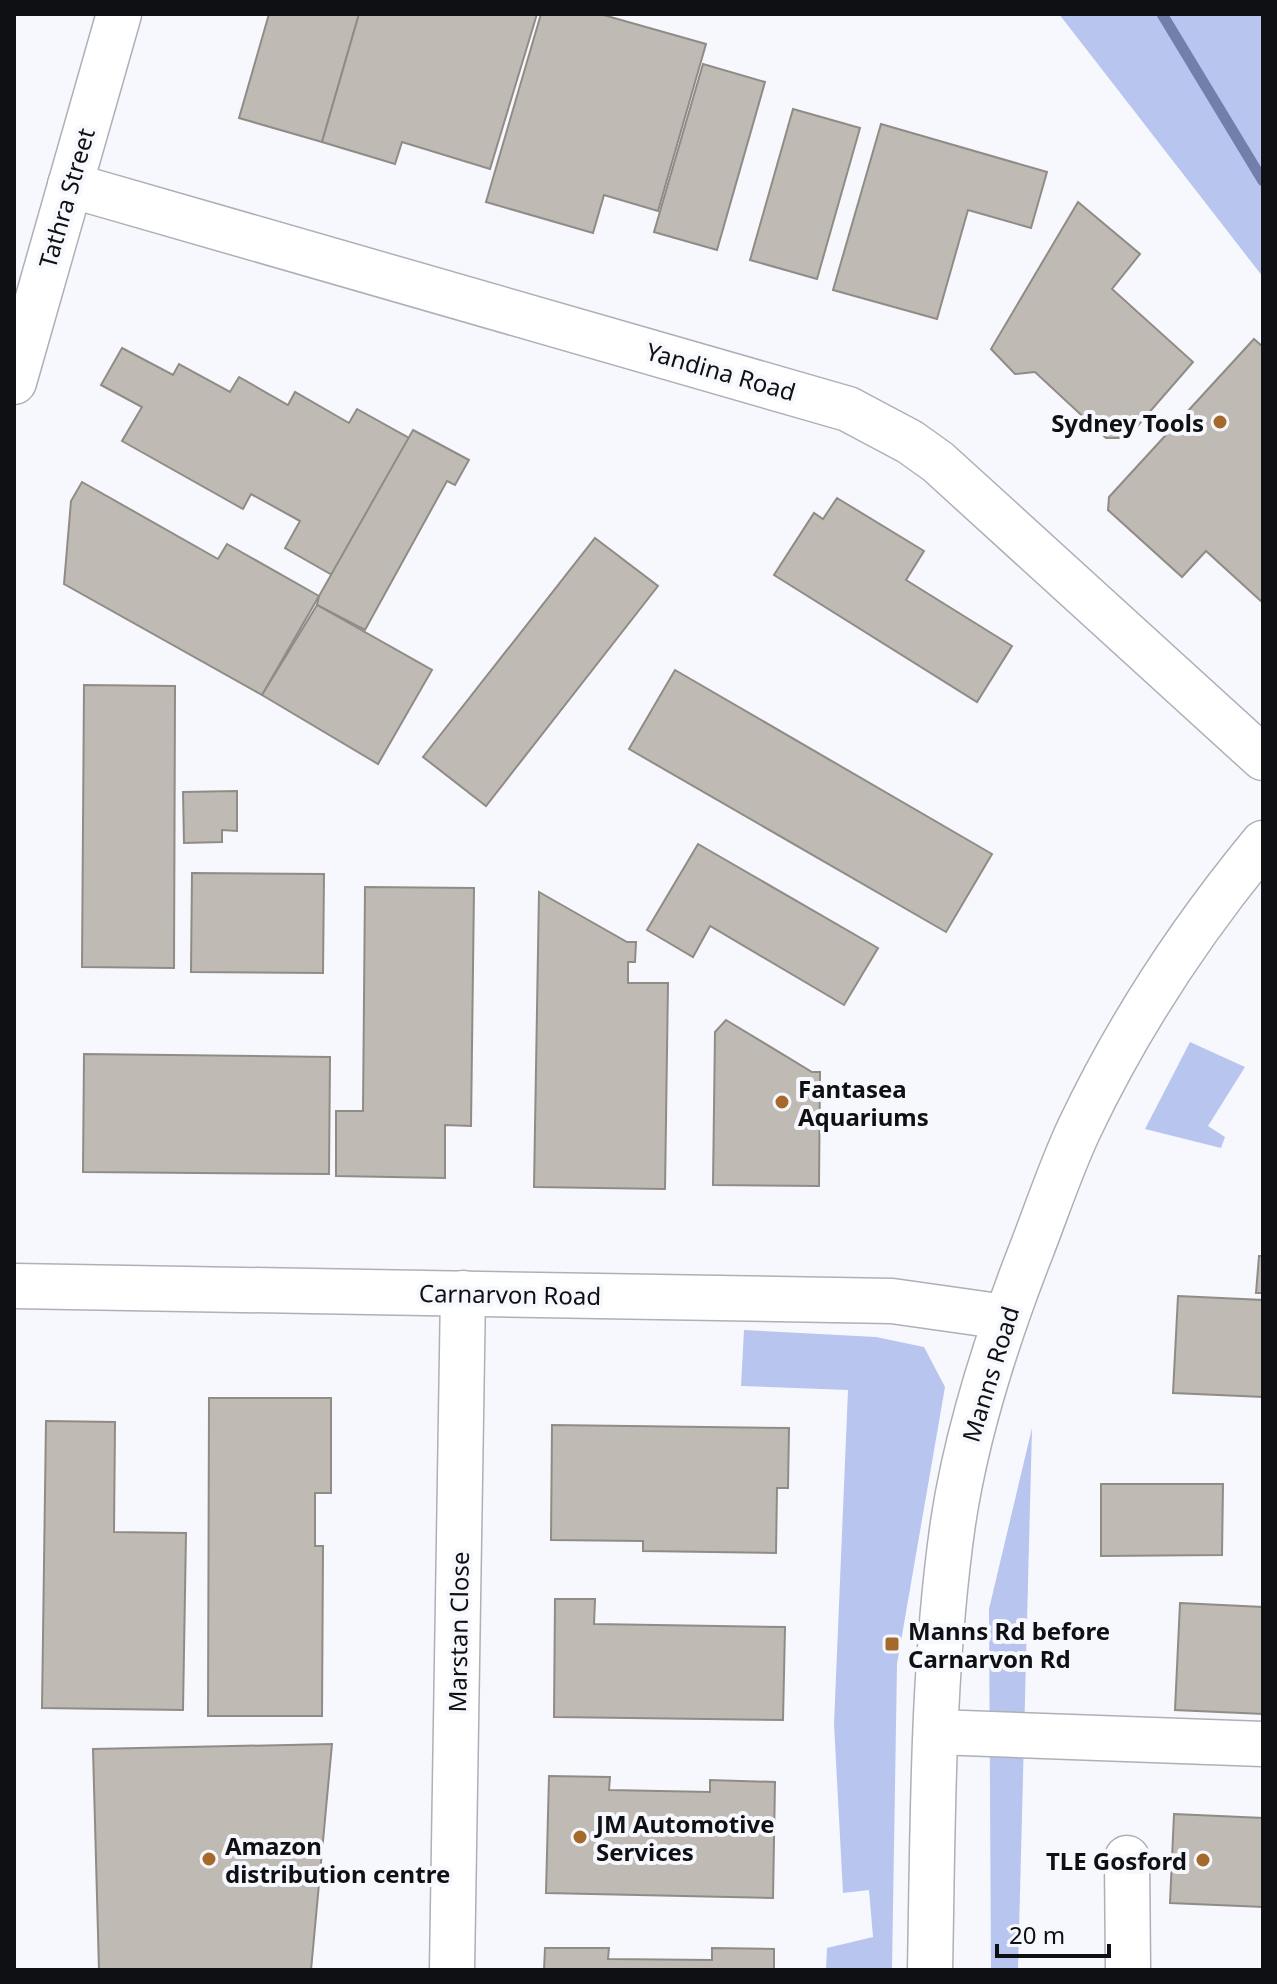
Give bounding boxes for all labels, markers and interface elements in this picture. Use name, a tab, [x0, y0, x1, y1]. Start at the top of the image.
street label: Tathra Street	[30, 124, 102, 272]
street label: Yandina Road	[643, 334, 799, 408]
place label: Sydney Tools	[1051, 406, 1204, 439]
marker: Sydney Tools	[1211, 413, 1229, 431]
place label: Fantasea Aquariums	[798, 1072, 929, 1133]
marker: Fantasea Aquariums	[773, 1093, 791, 1111]
street label: Carnarvon Road	[419, 1276, 601, 1312]
street label: Manns Road	[954, 1302, 1026, 1446]
street label: Marstan Close	[440, 1551, 476, 1713]
place label: Manns Rd before Carnarvon Rd	[908, 1614, 1110, 1675]
marker: Manns Rd before Carnarvon Rd	[883, 1635, 901, 1653]
place label: JM Automotive Services	[594, 1807, 774, 1868]
marker: JM Automotive Services	[571, 1828, 589, 1846]
place label: Amazon distribution centre	[225, 1829, 450, 1890]
place label: TLE Gosford	[1046, 1844, 1187, 1877]
marker: Amazon distribution centre	[200, 1850, 218, 1868]
marker: TLE Gosford	[1194, 1851, 1212, 1869]
scale bar	[997, 1908, 1109, 1958]
text: 20 m	[1009, 1918, 1065, 1951]

